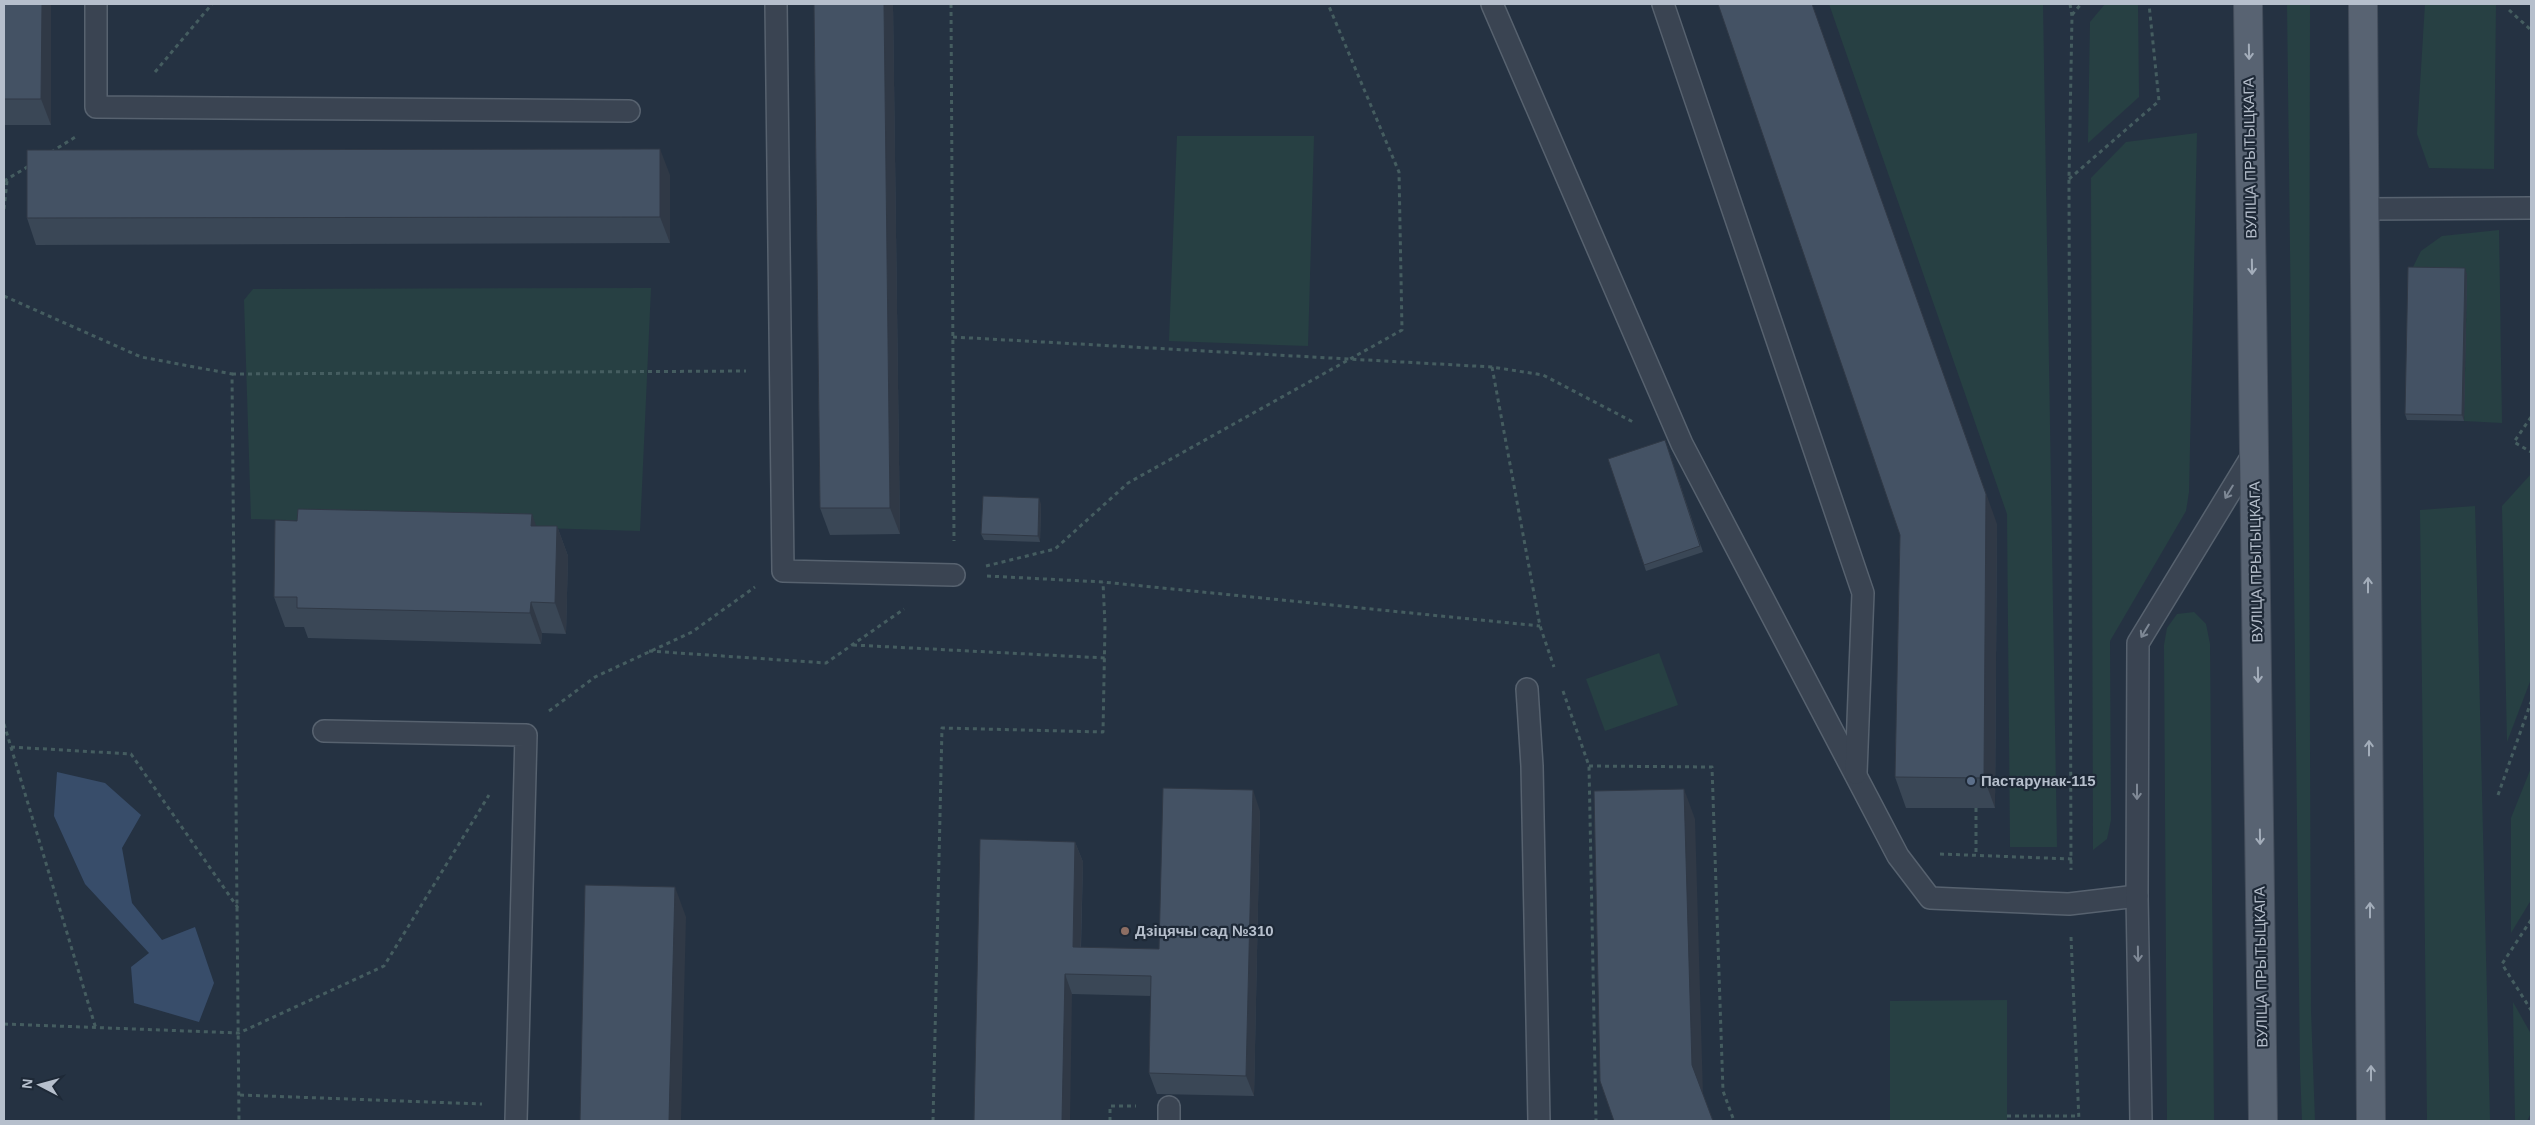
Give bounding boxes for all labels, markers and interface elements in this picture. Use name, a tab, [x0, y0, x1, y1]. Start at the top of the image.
one-way arrow	[2244, 44, 2253, 60]
street label: ВУЛІЦА ПРЫТЫЦКАГА	[2240, 77, 2259, 239]
one-way arrow	[2247, 259, 2257, 275]
street label: ВУЛІЦА ПРЫТЫЦКАГА	[2246, 481, 2265, 643]
one-way arrow	[2224, 485, 2234, 499]
one-way arrow	[2363, 577, 2373, 594]
one-way arrow	[2139, 624, 2149, 638]
one-way arrow	[2253, 667, 2262, 683]
one-way arrow	[2364, 740, 2374, 756]
place label: Пастарунак-115	[1981, 772, 2096, 789]
marker: Пастарунак-115	[1965, 775, 1977, 787]
one-way arrow	[2132, 783, 2142, 799]
one-way arrow	[2255, 829, 2264, 845]
street label: ВУЛІЦА ПРЫТЫЦКАГА	[2251, 886, 2270, 1048]
one-way arrow	[2365, 902, 2375, 918]
place label: Дзіцячы сад №310	[1135, 922, 1274, 939]
marker: Дзіцячы сад №310	[1119, 925, 1131, 937]
one-way arrow	[2133, 946, 2143, 962]
north arrow	[15, 1060, 65, 1110]
one-way arrow	[2366, 1065, 2376, 1081]
text: N	[19, 1078, 36, 1090]

